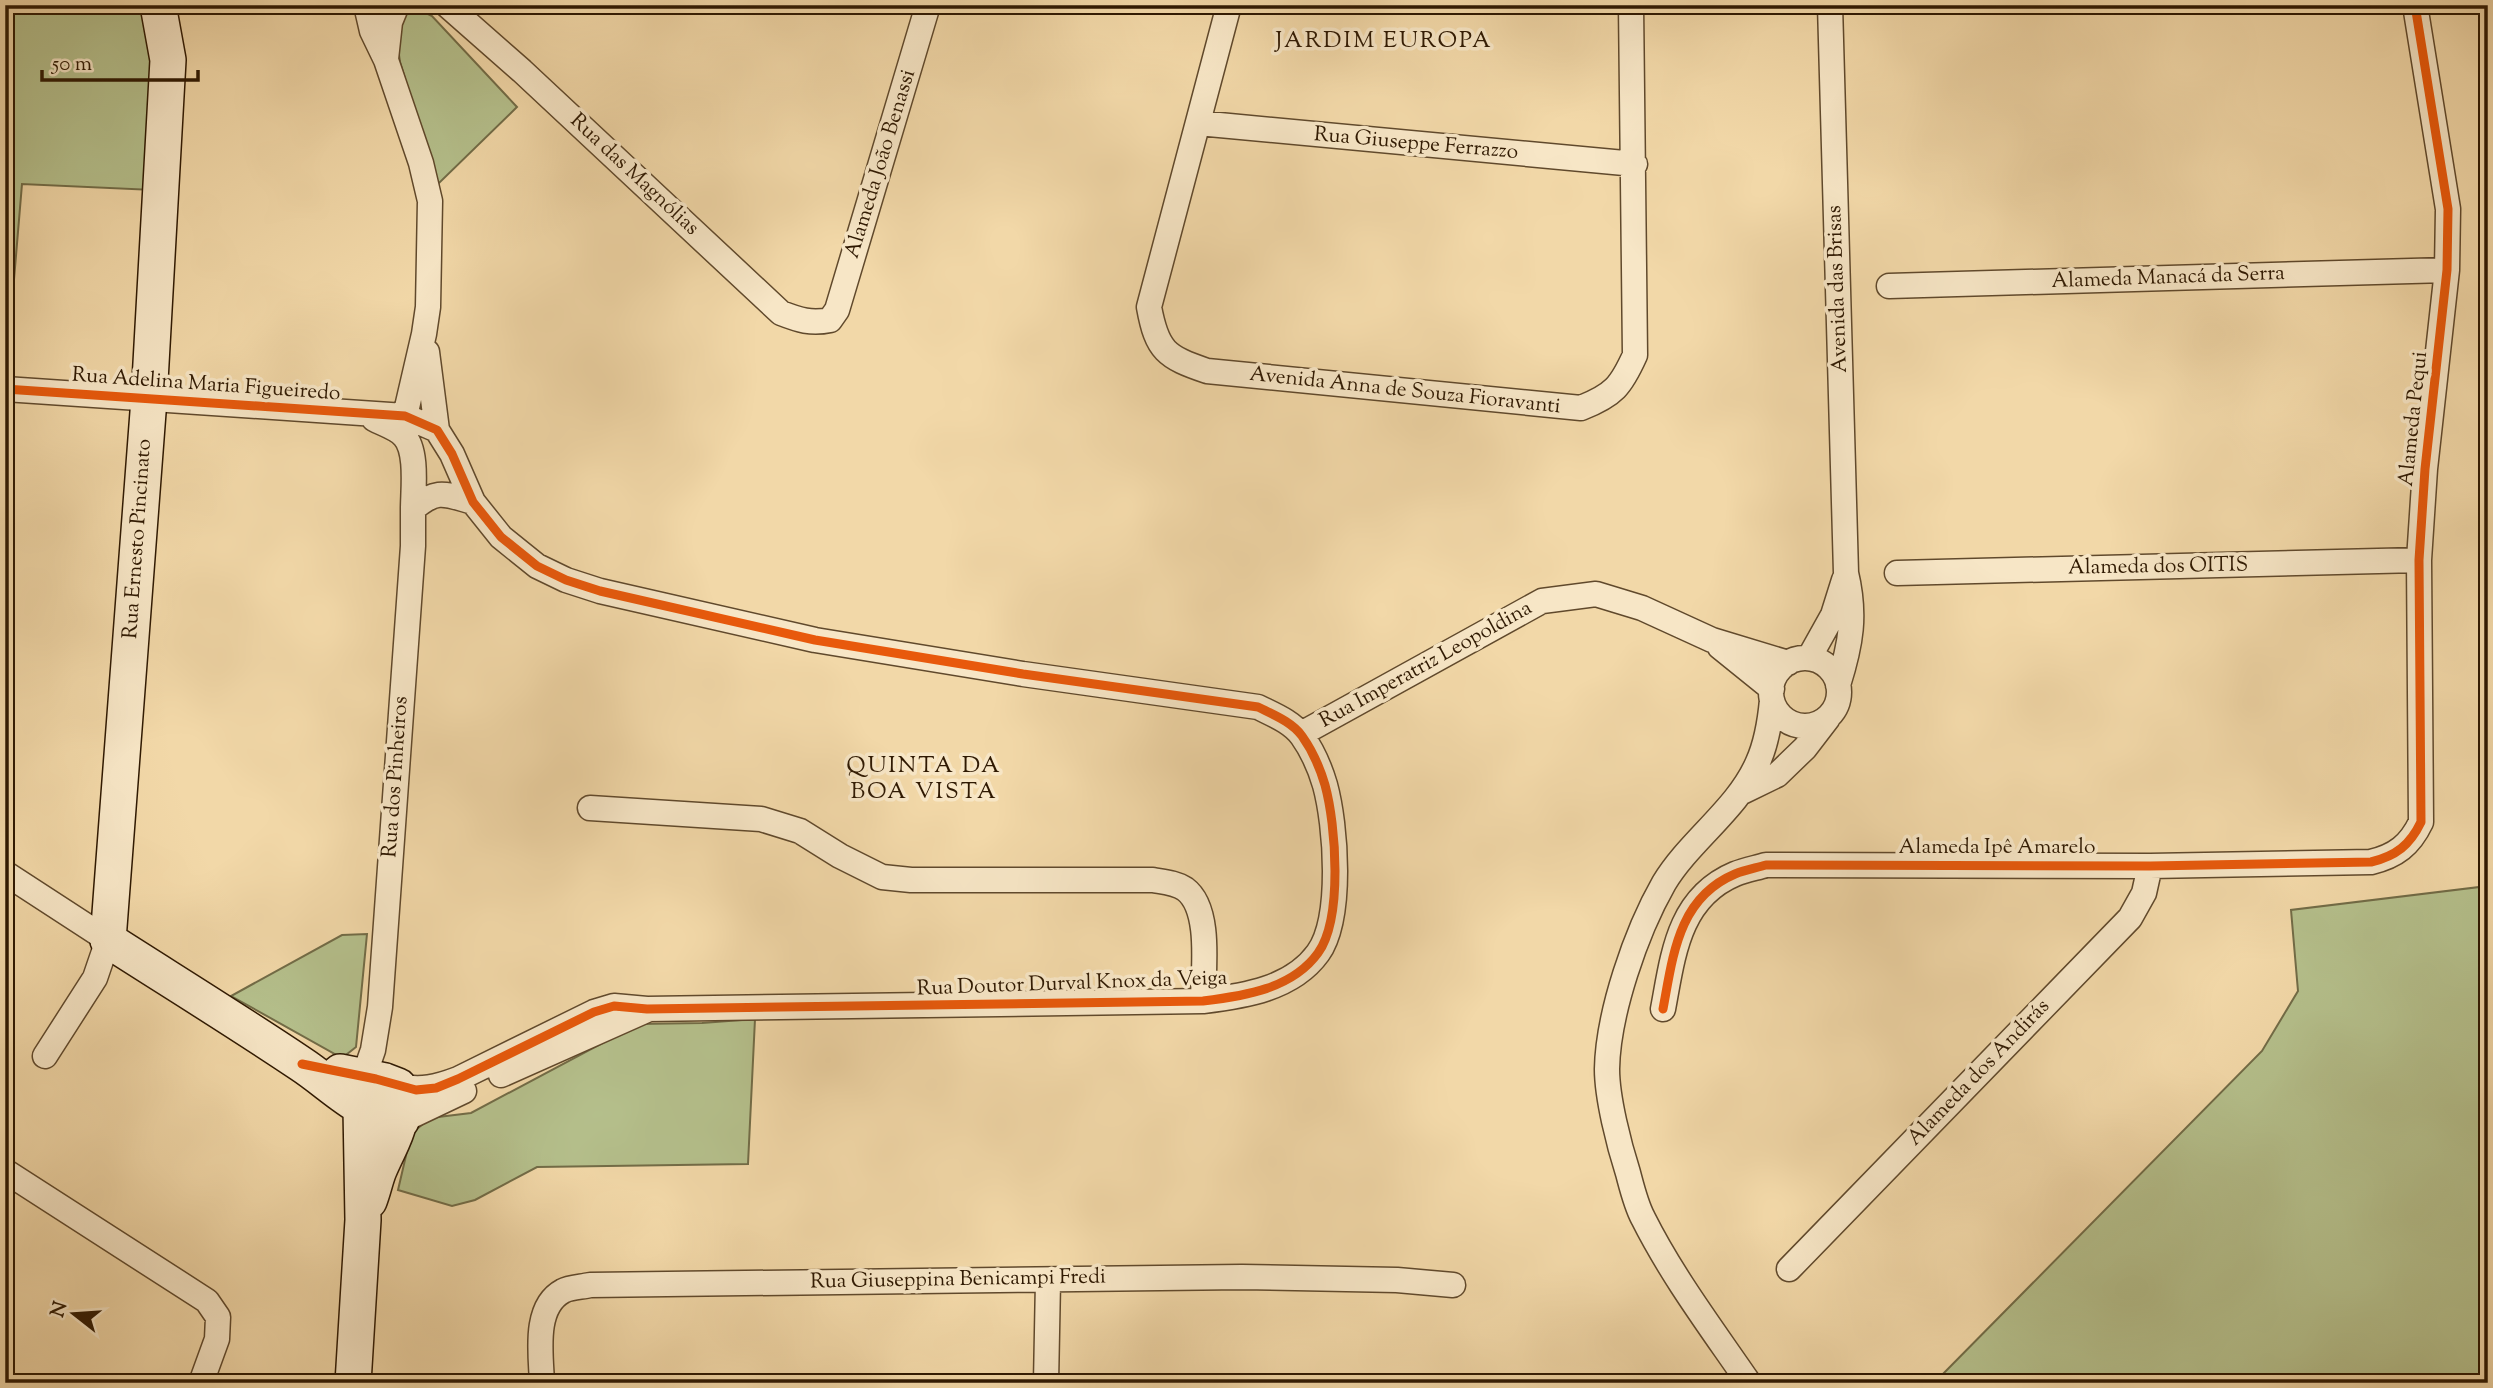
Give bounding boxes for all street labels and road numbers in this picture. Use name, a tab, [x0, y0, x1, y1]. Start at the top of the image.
street label: Alameda João Benassi	[838, 66, 924, 262]
street label: Rua das Magnólias	[563, 107, 705, 243]
street label: Rua Giuseppe Ferrazzo	[1313, 120, 1519, 168]
street label: Avenida das Brisas	[1820, 205, 1856, 373]
street label: Alameda Manacá da Serra	[2051, 259, 2286, 297]
street label: Alameda Pequi	[2392, 350, 2436, 488]
street label: Avenida Anna de Souza Fioravanti	[1248, 360, 1562, 422]
street label: Rua Adelina Maria Figueiredo	[71, 361, 341, 409]
street label: Rua Ernesto Pincinato	[116, 438, 160, 640]
street label: Alameda dos OITIS	[2068, 550, 2248, 584]
street label: Rua Imperatriz Leopoldina	[1314, 594, 1538, 736]
street label: Rua dos Pinheiros	[375, 695, 417, 859]
street label: Alameda Ipê Amarelo	[1899, 833, 2095, 863]
street label: Rua Doutor Durval Knox da Veiga	[916, 964, 1228, 1004]
street label: Alameda dos Andirás	[1901, 993, 2057, 1153]
street label: Rua Giuseppina Benicampi Fredi	[810, 1262, 1106, 1298]

